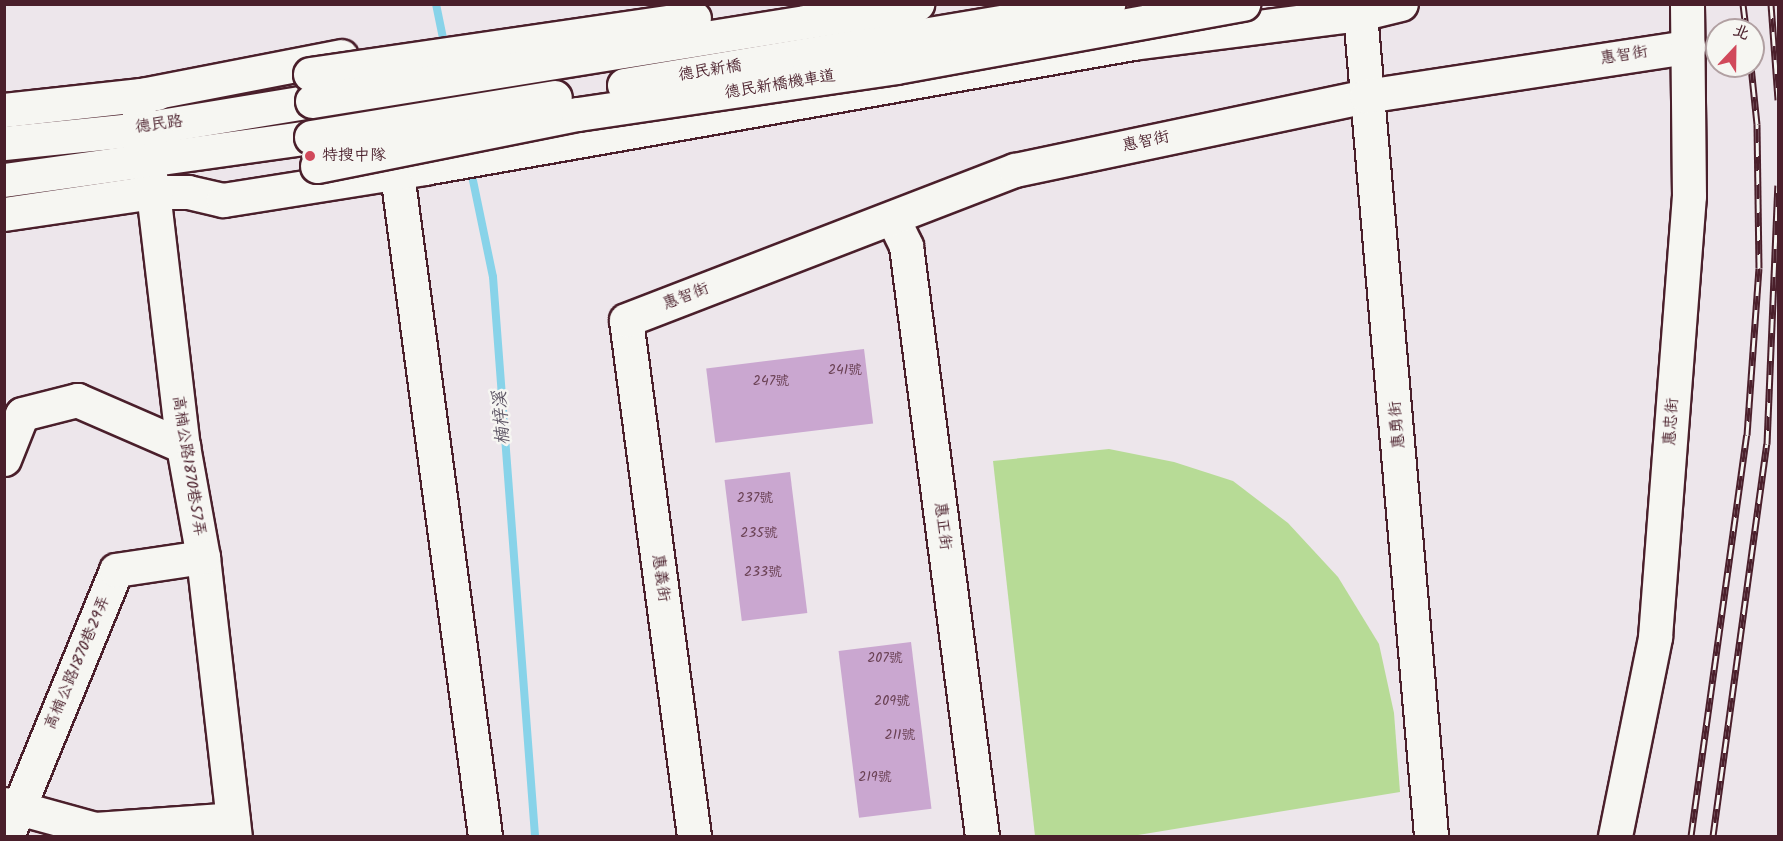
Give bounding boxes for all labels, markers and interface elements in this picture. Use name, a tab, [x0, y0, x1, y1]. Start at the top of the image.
north arrow	[1705, 18, 1765, 78]
text: 北	[1729, 18, 1753, 47]
street label: 惠智街	[1599, 43, 1649, 69]
street label: 德民新橋	[677, 57, 743, 85]
street label: 德民新橋機車道	[723, 67, 837, 103]
street label: 德民路	[134, 112, 184, 138]
street label: 惠智街	[1121, 128, 1171, 156]
place label: 特搜中隊	[322, 146, 386, 166]
marker: 特搜中隊	[303, 149, 317, 163]
street label: 惠智街	[660, 279, 712, 315]
house number: 241號	[828, 362, 862, 378]
house number: 247號	[753, 373, 789, 389]
water label: 楠梓溪	[490, 390, 516, 446]
street label: 高楠公路1870巷57弄	[167, 394, 209, 538]
street label: 惠忠街	[1661, 397, 1683, 447]
street label: 惠勇街	[1386, 400, 1410, 450]
house number: 237號	[737, 490, 773, 506]
street label: 惠正街	[930, 501, 954, 551]
house number: 235號	[740, 525, 778, 541]
street label: 惠義街	[647, 553, 673, 603]
house number: 233號	[744, 564, 782, 580]
street label: 高楠公路1870巷29弄	[41, 593, 115, 733]
house number: 207號	[867, 650, 903, 666]
house number: 209號	[874, 693, 910, 709]
house number: 211號	[885, 727, 915, 743]
house number: 219號	[858, 769, 892, 785]

